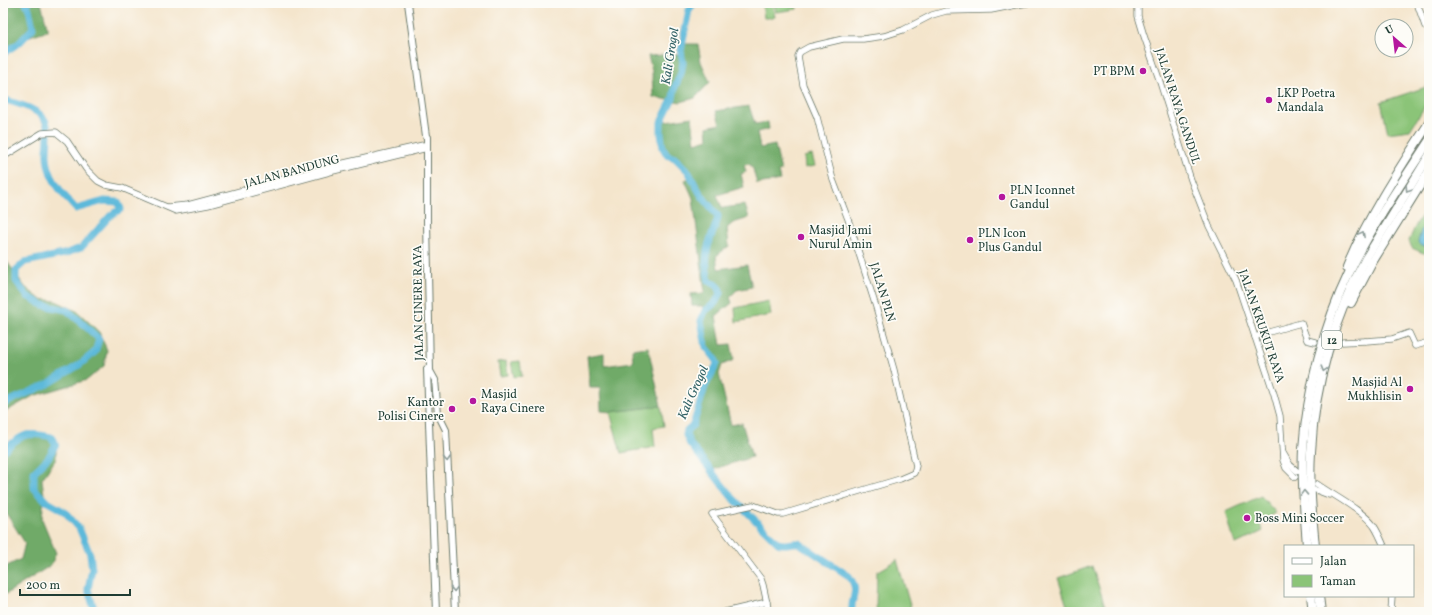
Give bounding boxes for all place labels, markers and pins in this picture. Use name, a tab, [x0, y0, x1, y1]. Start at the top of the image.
place label: PT BPM	[1093, 64, 1135, 80]
marker: PT BPM	[1138, 66, 1148, 76]
place label: LKP Poetra Mandala	[1277, 86, 1335, 116]
marker: LKP Poetra Mandala	[1264, 95, 1274, 105]
place label: PLN Iconnet Gandul	[1010, 183, 1075, 213]
marker: PLN Iconnet Gandul	[997, 192, 1007, 202]
place label: Masjid Jami Nurul Amin	[809, 223, 872, 253]
place label: PLN Icon Plus Gandul	[978, 226, 1042, 256]
marker: Masjid Jami Nurul Amin	[796, 232, 806, 242]
marker: PLN Icon Plus Gandul	[965, 235, 975, 245]
place label: Masjid Al Mukhlisin	[1347, 375, 1402, 405]
marker: Masjid Al Mukhlisin	[1405, 384, 1415, 394]
place label: Masjid Raya Cinere	[481, 387, 545, 417]
place label: Kantor Polisi Cinere	[378, 395, 444, 425]
marker: Masjid Raya Cinere	[468, 396, 478, 406]
marker: Kantor Polisi Cinere	[447, 404, 457, 414]
place label: Boss Mini Soccer	[1255, 511, 1344, 527]
marker: Boss Mini Soccer	[1242, 513, 1252, 523]

